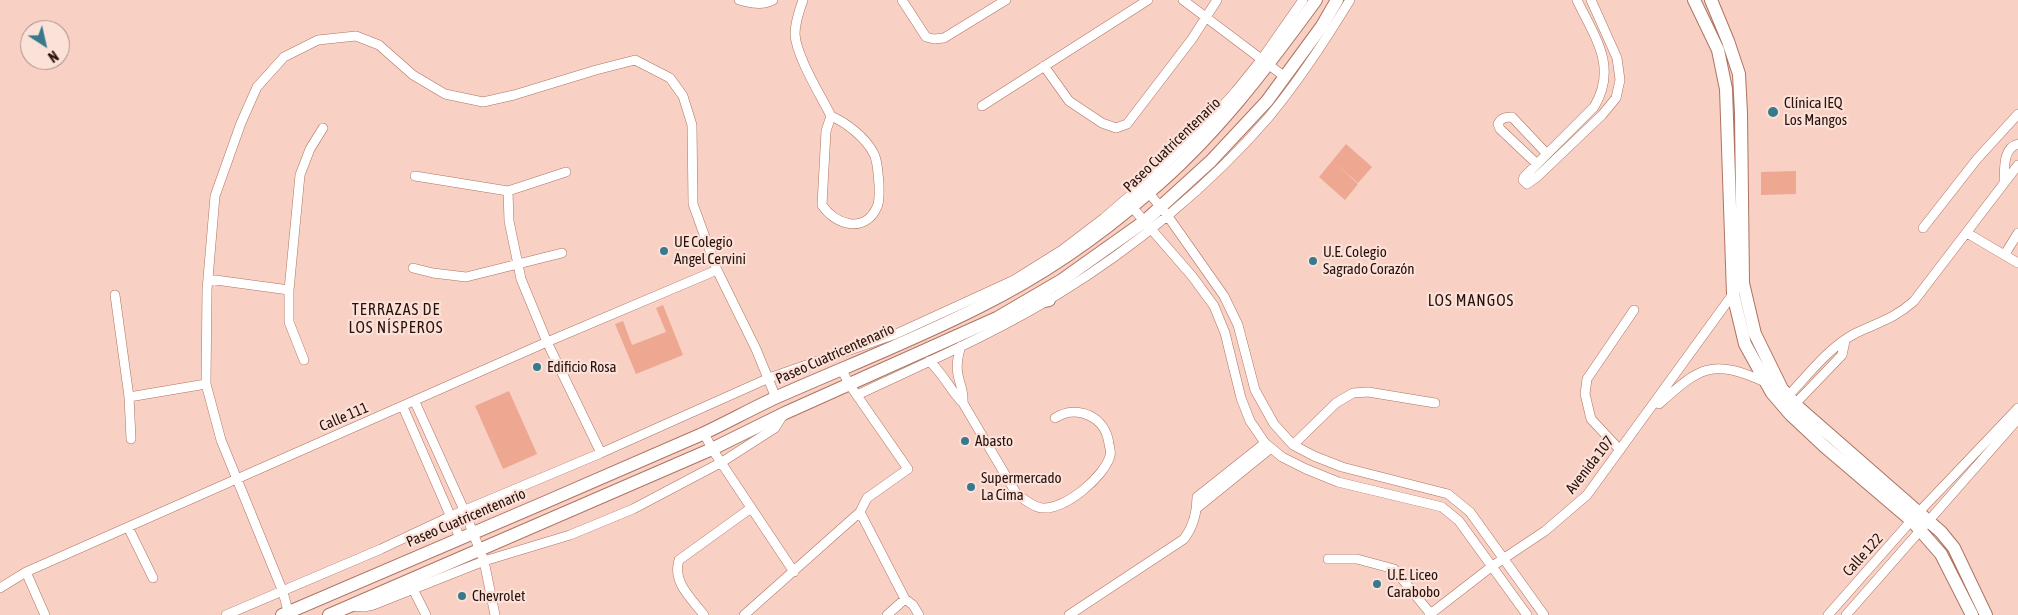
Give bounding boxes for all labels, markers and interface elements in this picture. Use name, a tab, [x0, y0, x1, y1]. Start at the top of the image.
north arrow	[20, 20, 70, 70]
text: N	[45, 48, 61, 65]
street label: Paseo Cuatricentenario	[1120, 94, 1224, 196]
place label: Clínica IEQ Los Mangos	[1784, 94, 1847, 129]
marker: Clínica IEQ Los Mangos	[1766, 105, 1780, 119]
place label: UE Colegio Angel Cervini	[674, 233, 746, 268]
place label: U.E. Colegio Sagrado Corazón	[1323, 243, 1415, 278]
marker: UE Colegio Angel Cervini	[658, 245, 670, 257]
marker: U.E. Colegio Sagrado Corazón	[1307, 255, 1319, 267]
district label: LOS MANGOS	[1426, 291, 1516, 311]
district label: TERRAZAS DE LOS NÍSPEROS	[347, 300, 445, 338]
street label: Paseo Cuatricentenario	[773, 320, 897, 388]
place label: Edificio Rosa	[547, 358, 616, 376]
marker: Edificio Rosa	[531, 361, 543, 373]
street label: Calle 111	[317, 399, 371, 435]
place label: Abasto	[975, 432, 1013, 450]
street label: Avenida 107	[1562, 433, 1618, 497]
marker: Abasto	[959, 435, 971, 447]
place label: Supermercado La Cima	[981, 469, 1062, 504]
marker: Supermercado La Cima	[965, 481, 977, 493]
street label: Paseo Cuatricentenario	[404, 485, 528, 551]
street label: Calle 122	[1839, 530, 1887, 580]
place label: U.E. Liceo Carabobo	[1387, 566, 1440, 601]
marker: U.E. Liceo Carabobo	[1371, 578, 1383, 590]
place label: Chevrolet	[472, 587, 525, 605]
marker: Chevrolet	[456, 590, 468, 602]

